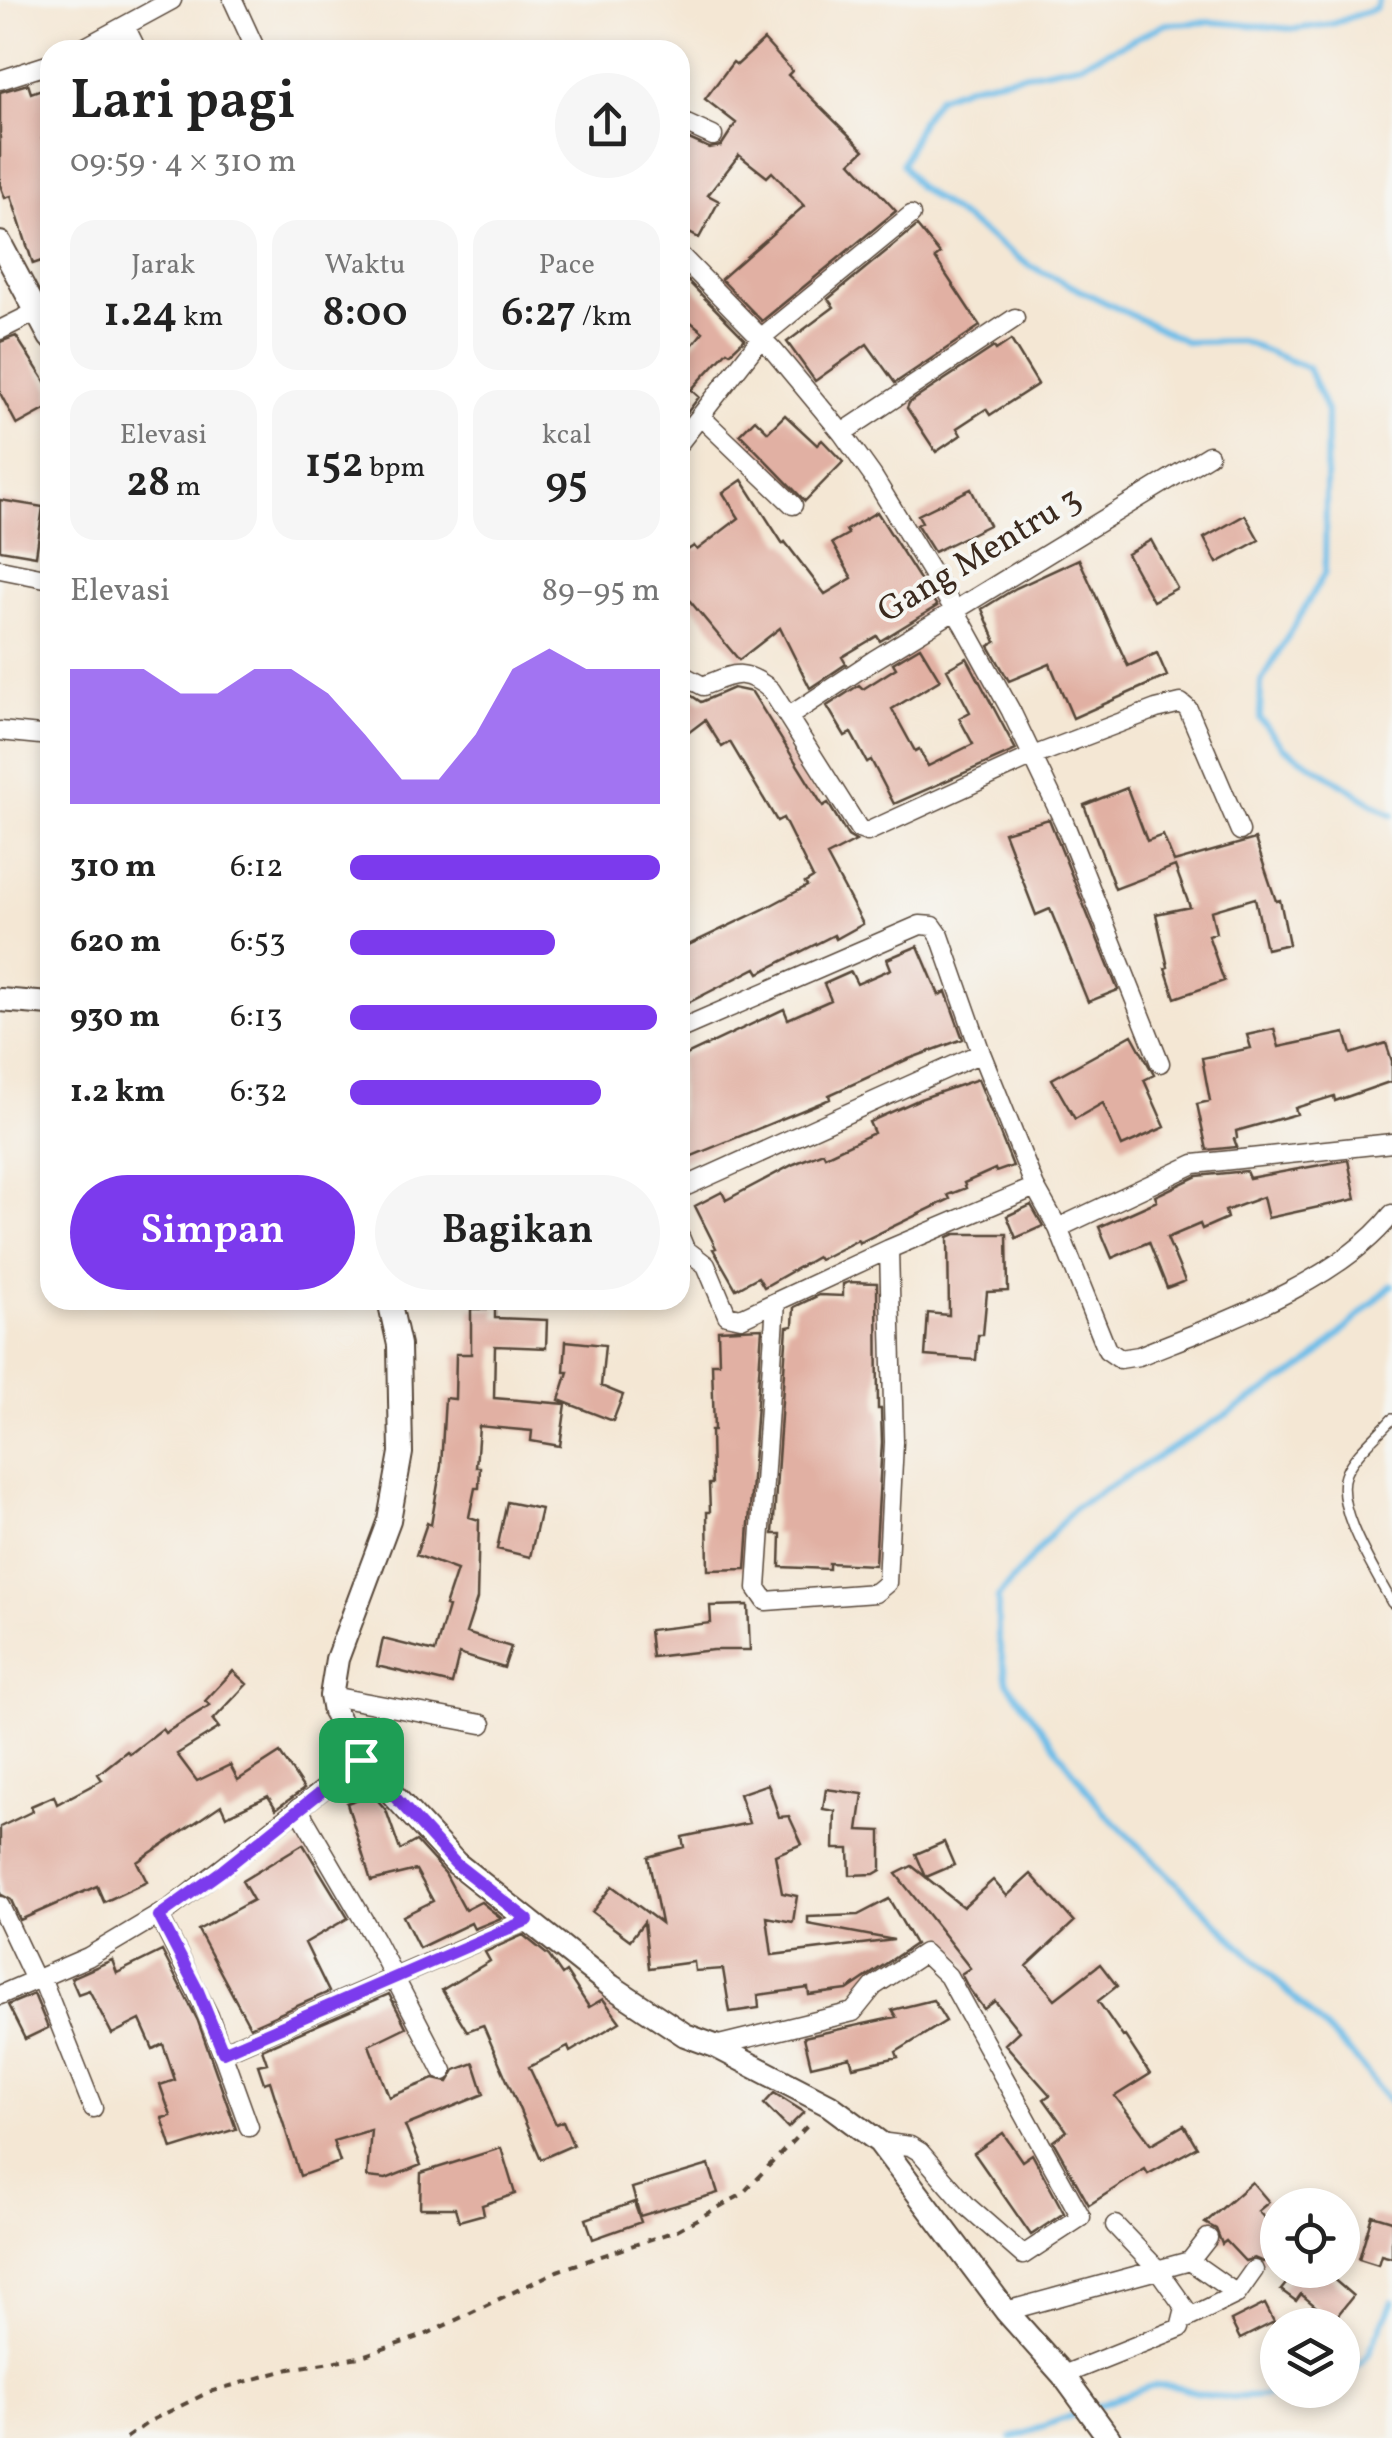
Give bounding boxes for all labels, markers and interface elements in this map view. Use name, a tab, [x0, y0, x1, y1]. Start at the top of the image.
text: Lari pagi	[70, 65, 296, 141]
button: share	[555, 73, 660, 178]
text: 09:59 · 4 × 310 m	[70, 141, 296, 185]
text: Jarak	[131, 246, 195, 285]
text: Waktu	[325, 246, 405, 285]
text: Pace	[539, 246, 595, 285]
text: 1.24	[103, 285, 178, 344]
text: 8:00	[322, 285, 408, 344]
text: 6:27	[501, 285, 576, 344]
text: km	[178, 298, 223, 337]
text: /km	[576, 298, 632, 337]
text: Elevasi	[120, 416, 207, 455]
text: kcal	[542, 416, 592, 455]
text: 152	[305, 436, 364, 495]
text: bpm	[364, 449, 425, 488]
text: 28	[126, 455, 170, 514]
text: 95	[545, 455, 588, 514]
text: m	[170, 468, 201, 507]
street label: Gang Mentru 3	[869, 476, 1091, 636]
text: Elevasi	[70, 570, 170, 614]
text: 89–95 m	[542, 570, 660, 614]
text: 310 m	[70, 846, 156, 890]
text: 6:12	[230, 846, 283, 890]
text: 620 m	[70, 921, 161, 965]
text: 6:53	[230, 921, 286, 965]
text: 930 m	[70, 996, 160, 1040]
text: 6:13	[230, 996, 283, 1040]
text: 1.2 km	[70, 1071, 165, 1115]
text: 6:32	[230, 1071, 287, 1115]
button: Simpan	[70, 1175, 355, 1290]
button: Bagikan	[375, 1175, 660, 1290]
pin	[319, 1718, 404, 1803]
icon: arrive	[334, 1733, 389, 1788]
map controls	[1260, 2188, 1360, 2408]
button: locate	[1260, 2188, 1360, 2288]
button: layers	[1260, 2308, 1360, 2408]

